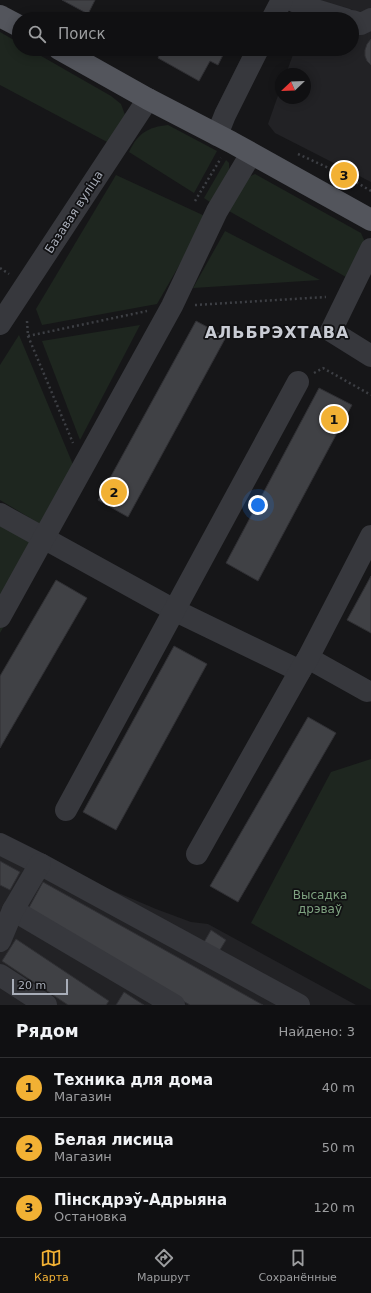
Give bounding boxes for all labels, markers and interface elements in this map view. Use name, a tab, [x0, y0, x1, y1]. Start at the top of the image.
search box	[12, 12, 359, 56]
icon: search	[26, 23, 48, 45]
text: Поиск	[58, 25, 106, 43]
north arrow	[275, 68, 311, 104]
pin: 3	[331, 160, 357, 190]
street label: Базавая вуліца	[42, 168, 106, 256]
district label: АЛЬБРЭХТАВА	[205, 323, 349, 342]
pin: 1	[321, 404, 347, 434]
pin: 2	[101, 477, 127, 507]
your location	[248, 495, 268, 515]
park label: Высадка дрэваў	[293, 888, 347, 916]
scale bar	[12, 977, 68, 996]
text: 20 m	[18, 979, 46, 992]
text: Рядом	[16, 1021, 79, 1041]
text: Найдено: 3	[279, 1024, 355, 1039]
text: Техника для дома	[54, 1071, 213, 1089]
text: 1	[24, 1080, 34, 1095]
text: 40 m	[322, 1080, 355, 1095]
text: Магазин	[54, 1089, 112, 1104]
text: Белая лисица	[54, 1131, 174, 1149]
text: 2	[24, 1140, 34, 1155]
text: 50 m	[322, 1140, 355, 1155]
text: Магазин	[54, 1149, 112, 1164]
text: Пінскдрэў-Адрыяна	[54, 1191, 227, 1209]
text: 3	[24, 1200, 34, 1215]
text: 120 m	[313, 1200, 355, 1215]
text: Остановка	[54, 1209, 127, 1224]
tab: Карта	[34, 1247, 69, 1284]
tab: Маршрут	[137, 1247, 190, 1284]
tab: Сохранённые	[258, 1247, 337, 1284]

